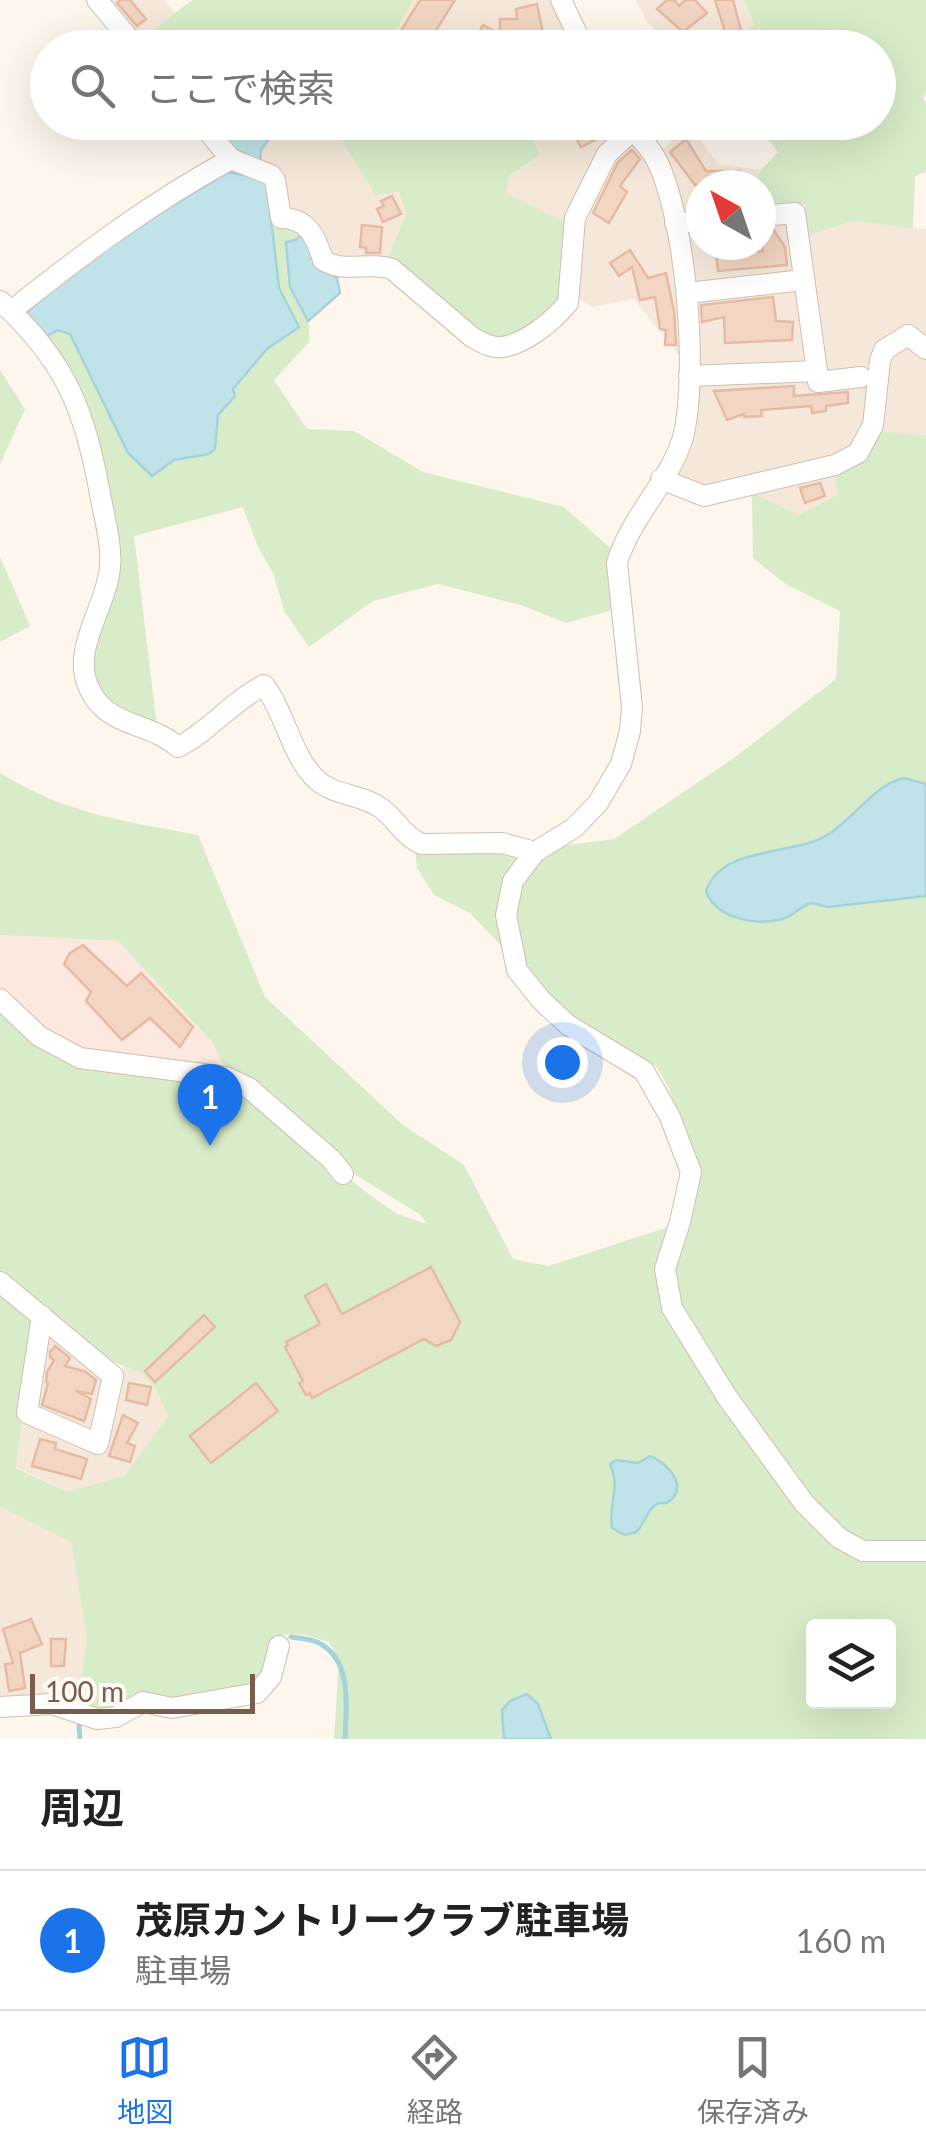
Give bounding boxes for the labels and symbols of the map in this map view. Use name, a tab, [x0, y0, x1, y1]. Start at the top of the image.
north arrow	[686, 170, 776, 260]
your location	[537, 1037, 588, 1088]
pin: 1	[178, 1064, 242, 1146]
scale bar	[30, 1669, 255, 1714]

